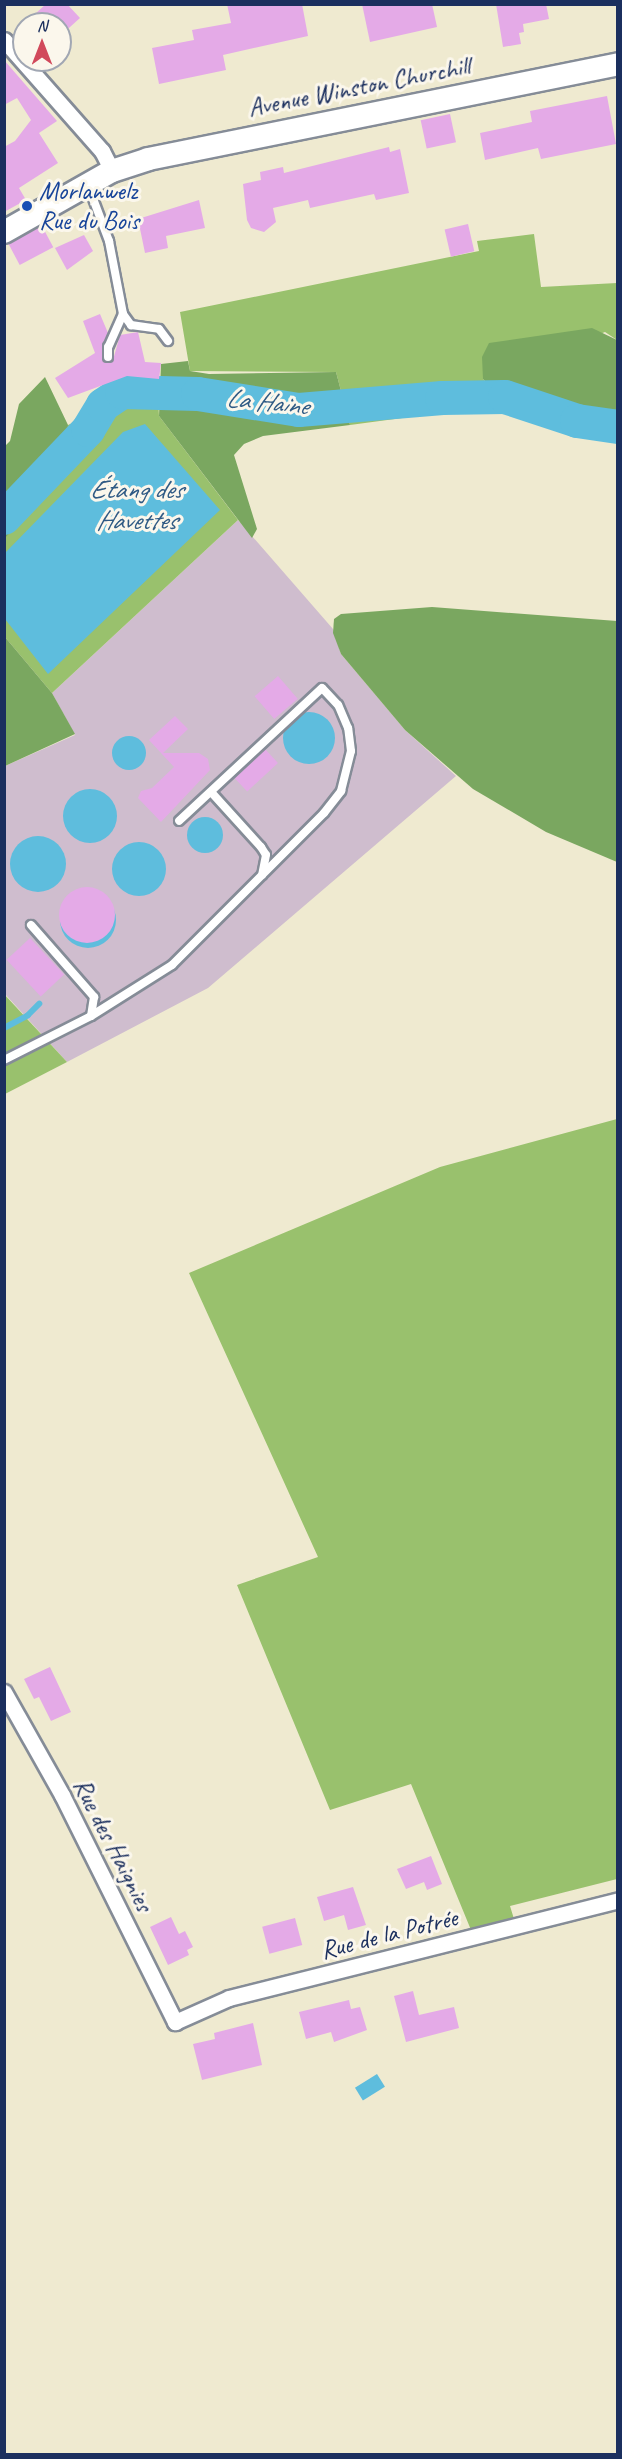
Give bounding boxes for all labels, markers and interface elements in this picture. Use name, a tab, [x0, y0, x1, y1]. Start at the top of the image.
north arrow	[12, 12, 72, 72]
text: N	[37, 16, 47, 36]
street label: Avenue Winston Churchill	[245, 50, 473, 124]
place label: Morlanwelz Rue du Bois	[39, 175, 139, 236]
marker: Morlanwelz Rue du Bois	[20, 199, 34, 213]
water label: La Haine	[224, 382, 310, 422]
water label: Étang des Havettes	[90, 473, 182, 536]
street label: Rue des Haignies	[66, 1773, 160, 1917]
street label: Rue de la Potrée	[317, 1902, 461, 1966]

